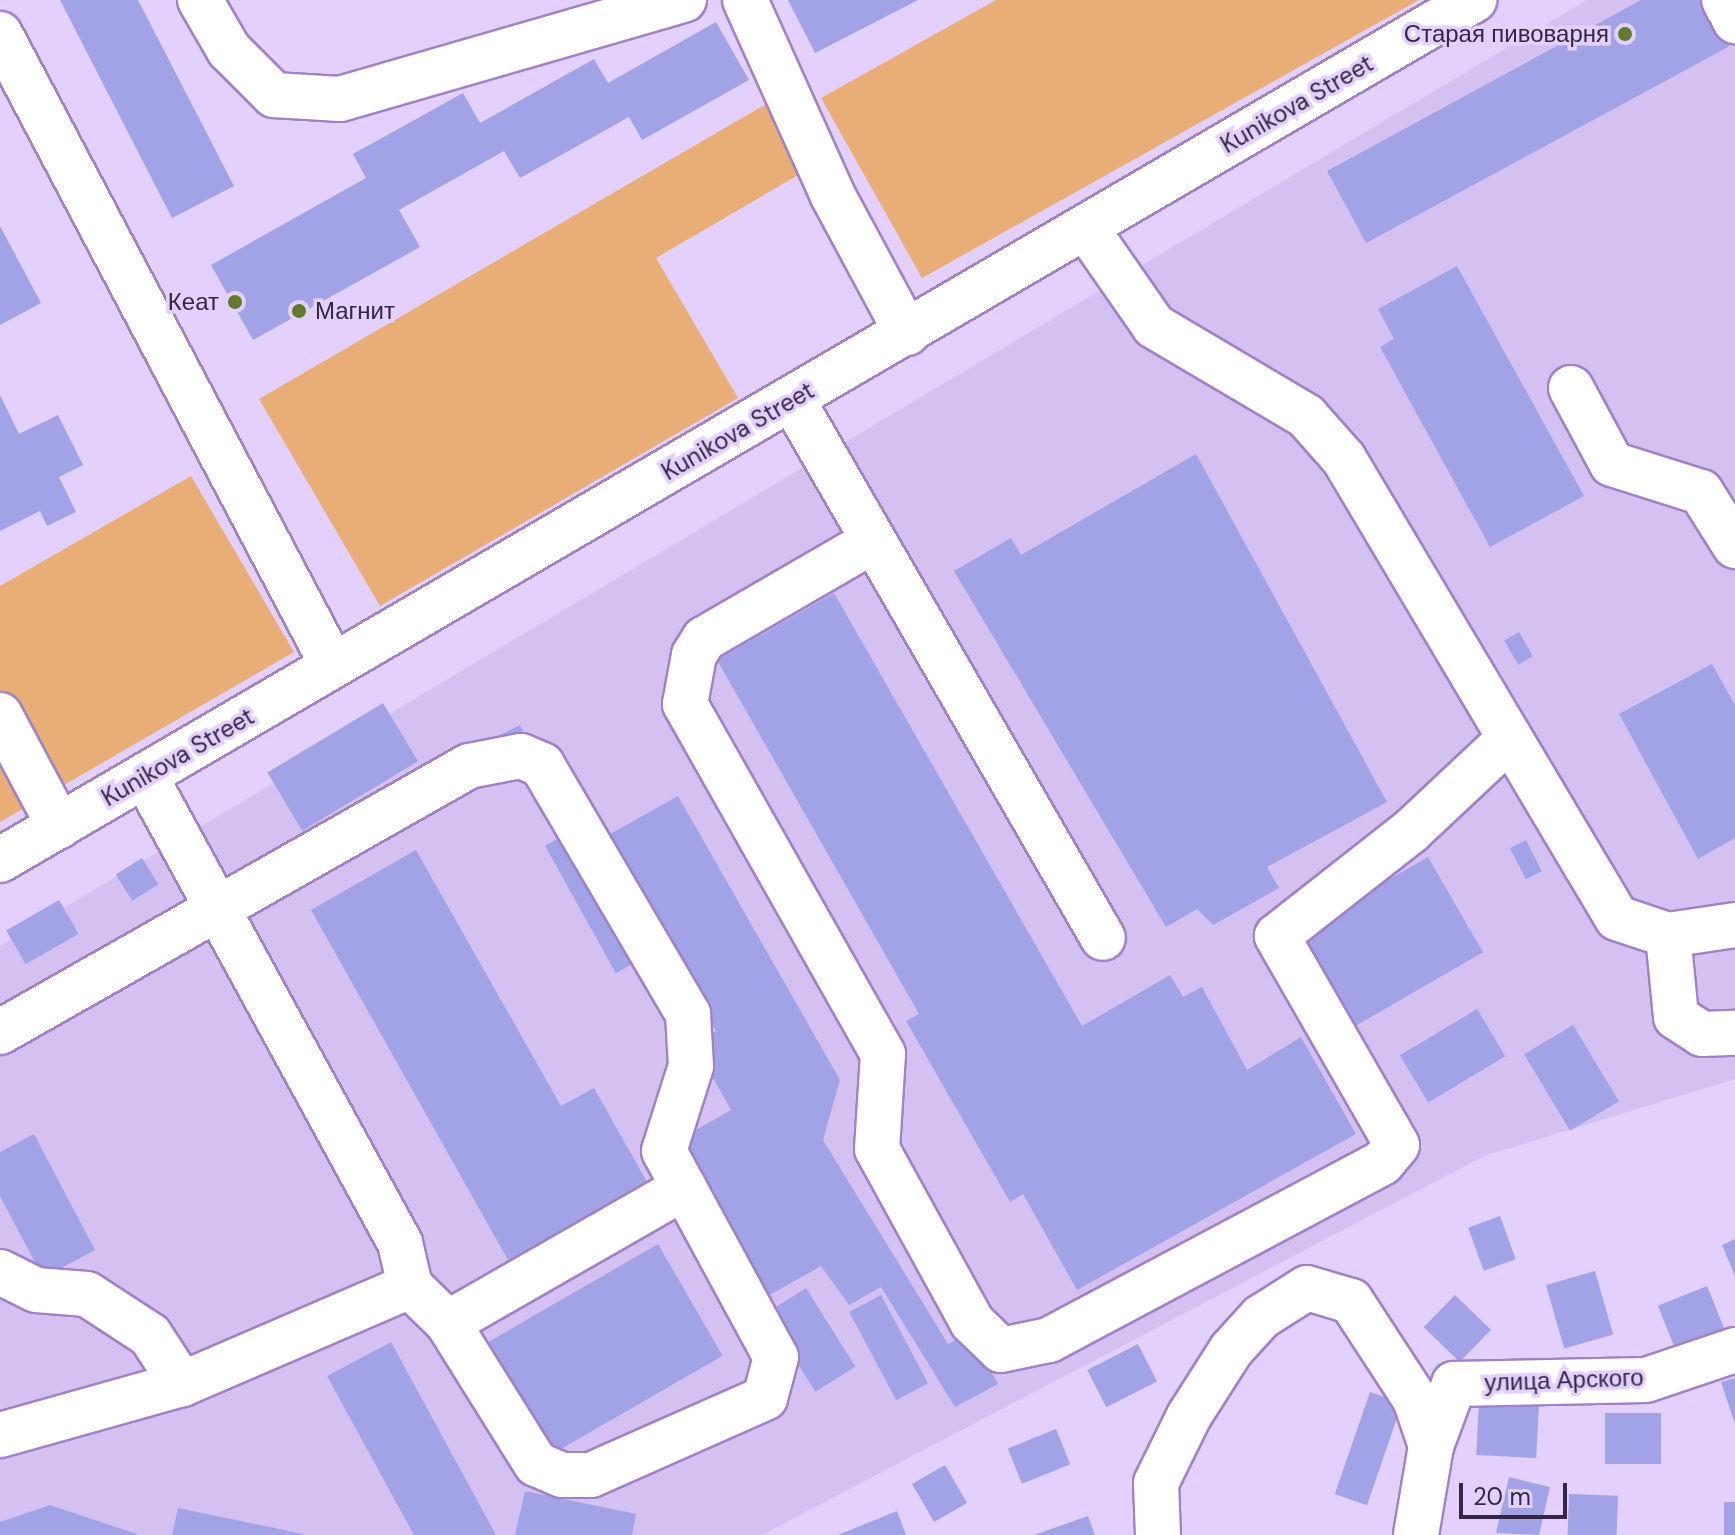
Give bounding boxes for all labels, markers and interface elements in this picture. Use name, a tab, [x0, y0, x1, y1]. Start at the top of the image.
place label: Старая пивоварня	[1404, 20, 1609, 48]
marker: Старая пивоварня	[1616, 25, 1634, 43]
street label: Kunikova Street	[1216, 49, 1378, 159]
place label: Кеат	[168, 288, 219, 316]
marker: Кеат	[226, 293, 244, 311]
place label: Магнит	[315, 297, 395, 325]
marker: Магнит	[290, 302, 308, 320]
street label: Kunikova Street	[657, 376, 819, 486]
street label: Kunikova Street	[97, 702, 259, 812]
street label: улица Арского	[1484, 1363, 1644, 1397]
scale bar	[1463, 1467, 1571, 1517]
text: 20 m	[1473, 1481, 1531, 1512]

